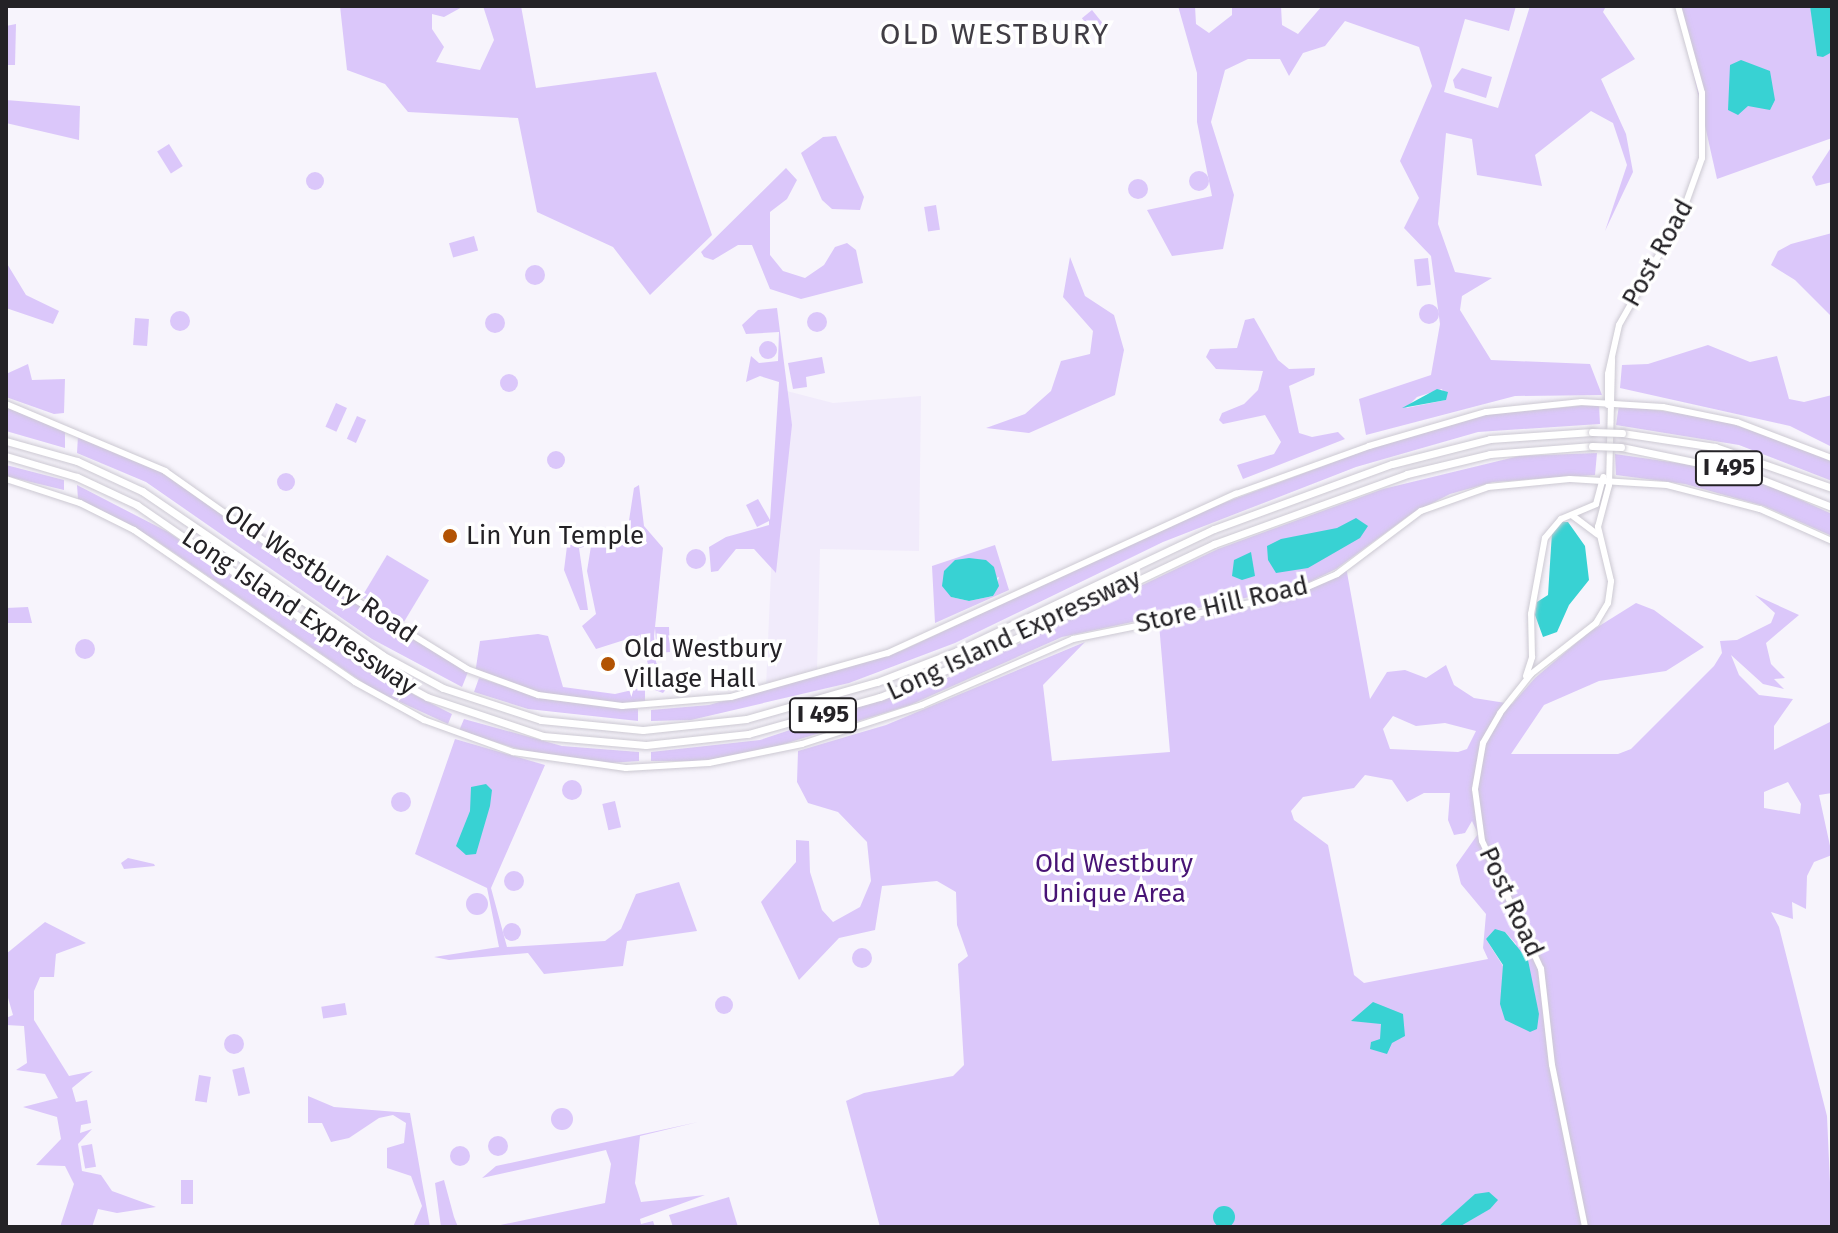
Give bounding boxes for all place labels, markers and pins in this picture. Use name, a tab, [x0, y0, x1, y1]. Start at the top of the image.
place label: Lin Yun Temple	[466, 520, 644, 552]
marker: Lin Yun Temple	[441, 527, 459, 545]
place label: Old Westbury Village Hall	[624, 633, 782, 694]
marker: Old Westbury Village Hall	[599, 655, 617, 673]

